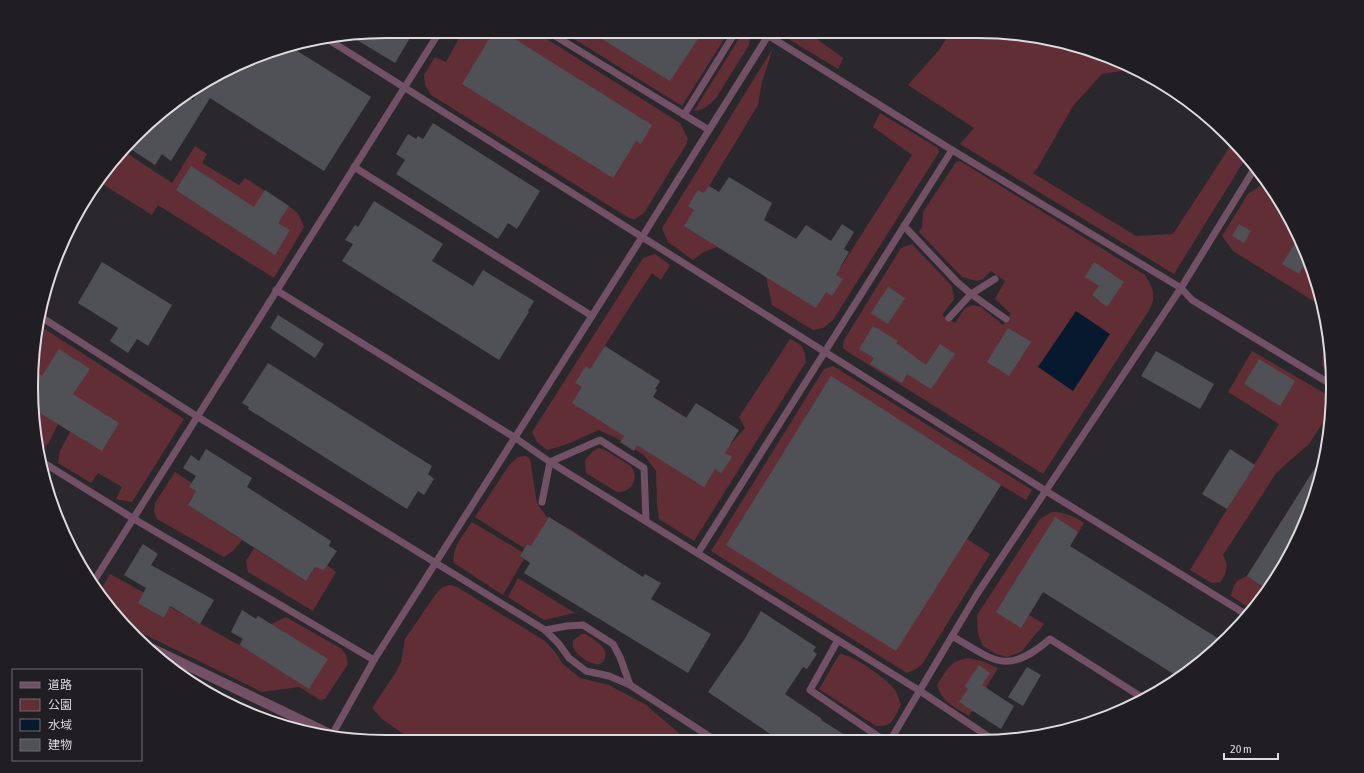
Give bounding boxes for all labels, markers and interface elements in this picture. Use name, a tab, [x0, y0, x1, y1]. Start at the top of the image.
legend	[12, 669, 142, 761]
text: 道路	[48, 678, 72, 692]
text: 公園	[48, 698, 72, 712]
text: 水域	[48, 718, 72, 732]
scale bar	[1224, 735, 1278, 761]
text: 建物	[48, 738, 72, 752]
text: 20 m	[1230, 742, 1252, 756]

